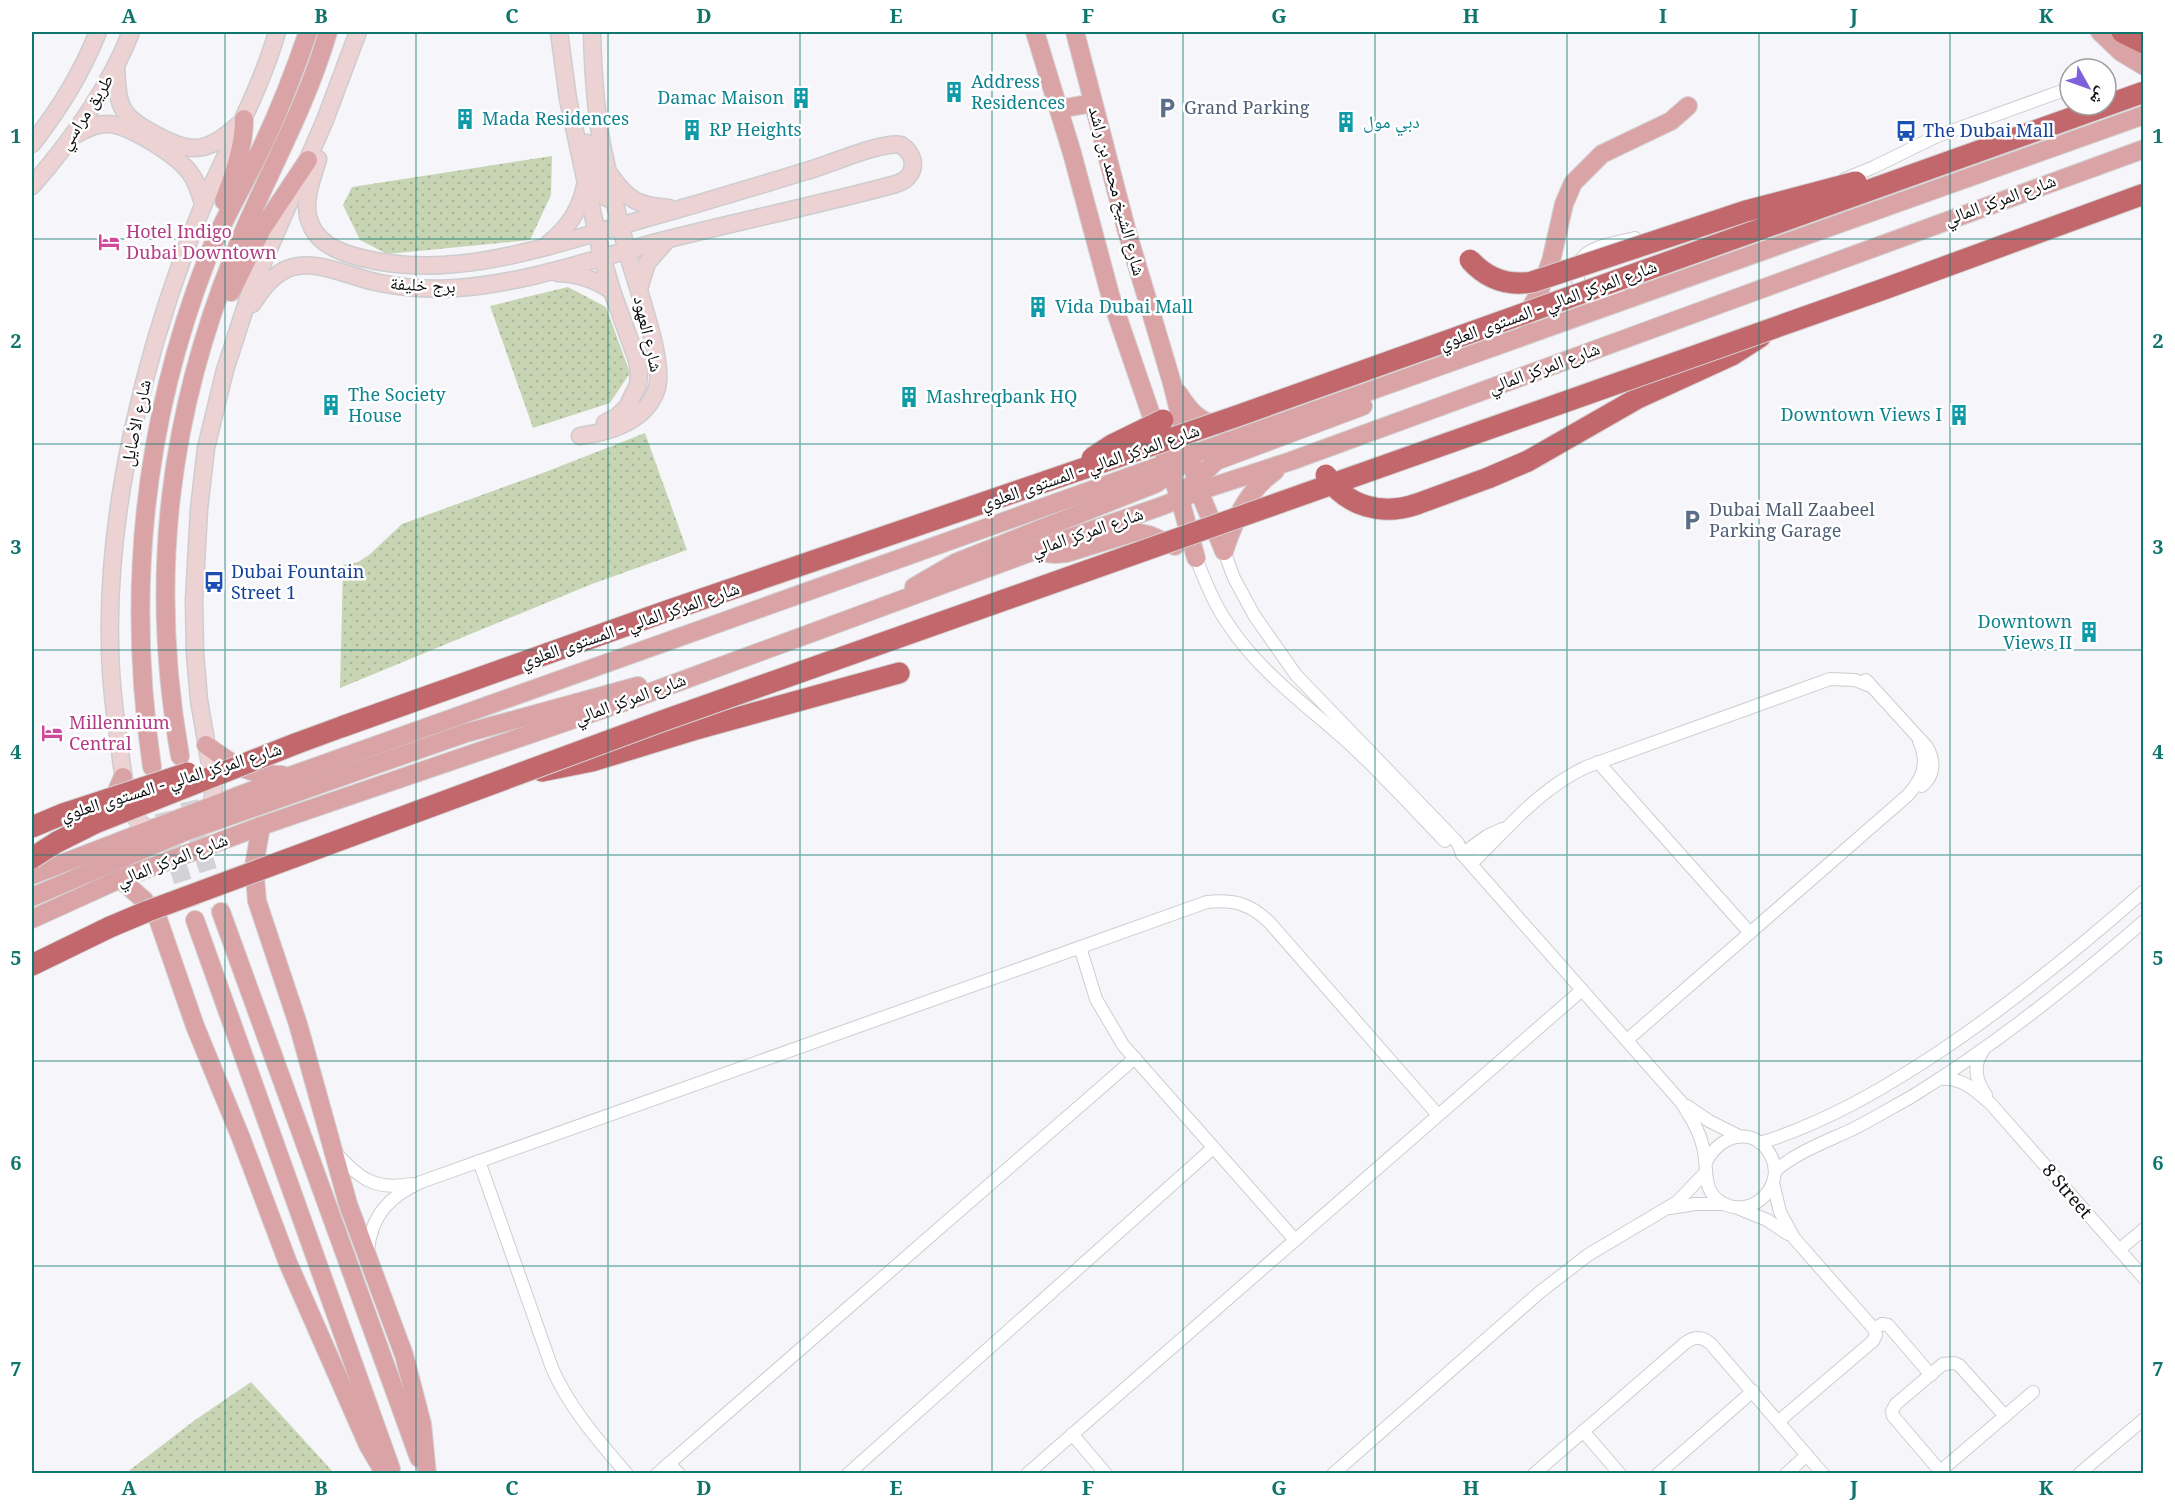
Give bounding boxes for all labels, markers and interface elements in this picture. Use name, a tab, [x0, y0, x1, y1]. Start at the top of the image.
text: A	[121, 2, 137, 29]
text: B	[314, 2, 328, 29]
text: C	[505, 2, 519, 29]
text: D	[696, 2, 712, 29]
text: E	[889, 2, 903, 29]
text: F	[1082, 2, 1094, 29]
text: G	[1271, 2, 1287, 29]
text: H	[1463, 2, 1479, 29]
text: I	[1659, 2, 1667, 29]
text: J	[1849, 2, 1858, 29]
text: K	[2039, 2, 2054, 29]
north arrow	[2058, 57, 2118, 117]
street label: طريق مراسي	[52, 69, 122, 156]
place label: Address Residences	[971, 69, 1065, 114]
building icon: Address Residences	[942, 80, 966, 104]
text: ش	[2086, 83, 2113, 110]
place label: Damac Maison	[657, 85, 784, 109]
building icon: Damac Maison	[789, 86, 813, 110]
place label: Grand Parking	[1184, 95, 1310, 119]
parking icon: Grand Parking	[1155, 96, 1179, 120]
street label: شارع الشيخ محمد بن راشد	[1083, 103, 1152, 278]
place label: Mada Residences	[482, 106, 629, 130]
building icon: Mada Residences	[453, 107, 477, 131]
place label: دبي مول	[1363, 109, 1420, 137]
building icon: دبي مول	[1334, 110, 1358, 134]
place label: RP Heights	[709, 117, 802, 141]
building icon: RP Heights	[680, 118, 704, 142]
place label: The Dubai Mall	[1923, 118, 2055, 142]
bus stop icon: The Dubai Mall	[1894, 119, 1918, 143]
text: 1	[10, 122, 22, 149]
text: 1	[2152, 122, 2164, 149]
street label: شارع المركز المالي	[1940, 168, 2060, 234]
place label: Hotel Indigo Dubai Downtown	[126, 219, 277, 264]
hotel icon: Hotel Indigo Dubai Downtown	[97, 230, 121, 254]
street label: شارع المركز المالي - المستوى العلوي	[1435, 253, 1661, 358]
street label: برج خليفة	[390, 270, 457, 299]
street label: شارع العهود	[629, 293, 669, 374]
place label: Vida Dubai Mall	[1055, 294, 1194, 318]
building icon: Vida Dubai Mall	[1026, 295, 1050, 319]
text: 2	[10, 327, 22, 354]
text: 2	[2152, 327, 2164, 354]
street label: شارع المركز المالي	[1484, 336, 1604, 402]
street label: شارع الأصايل	[114, 377, 156, 468]
place label: The Society House	[348, 382, 447, 427]
place label: Mashreqbank HQ	[926, 384, 1077, 408]
building icon: Mashreqbank HQ	[897, 385, 921, 409]
building icon: The Society House	[319, 393, 343, 417]
place label: Downtown Views I	[1780, 402, 1942, 426]
building icon: Downtown Views I	[1947, 403, 1971, 427]
street label: شارع المركز المالي - المستوى العلوي	[977, 417, 1203, 518]
place label: Dubai Mall Zaabeel Parking Garage	[1709, 497, 1875, 542]
street label: شارع المركز المالي	[1027, 501, 1147, 565]
parking icon: Dubai Mall Zaabeel Parking Garage	[1680, 508, 1704, 532]
text: 3	[10, 533, 22, 560]
text: 3	[2152, 533, 2164, 560]
place label: Dubai Fountain Street 1	[231, 559, 365, 604]
bus stop icon: Dubai Fountain Street 1	[202, 570, 226, 594]
street label: شارع المركز المالي - المستوى العلوي	[517, 575, 743, 676]
place label: Downtown Views II	[1978, 609, 2072, 654]
building icon: Downtown Views II	[2077, 620, 2101, 644]
street label: شارع المركز المالي	[570, 667, 690, 733]
place label: Millennium Central	[69, 710, 170, 755]
hotel icon: Millennium Central	[40, 721, 64, 745]
street label: شارع المركز المالي - المستوى العلوي	[57, 736, 285, 830]
text: 4	[10, 738, 22, 765]
text: 4	[2152, 738, 2164, 765]
street label: شارع المركز المالي	[113, 827, 232, 895]
text: 5	[10, 944, 22, 971]
text: 5	[2152, 944, 2164, 971]
text: 6	[10, 1149, 22, 1176]
text: 6	[2152, 1149, 2164, 1176]
street label: 8 Street	[2037, 1158, 2098, 1223]
text: 7	[10, 1355, 22, 1382]
text: 7	[2152, 1355, 2164, 1382]
text: A	[121, 1474, 137, 1501]
text: B	[314, 1474, 328, 1501]
text: C	[505, 1474, 519, 1501]
text: D	[696, 1474, 712, 1501]
text: E	[889, 1474, 903, 1501]
text: F	[1082, 1474, 1094, 1501]
text: G	[1271, 1474, 1287, 1501]
text: H	[1463, 1474, 1479, 1501]
text: I	[1659, 1474, 1667, 1501]
text: J	[1849, 1474, 1858, 1501]
text: K	[2039, 1474, 2054, 1501]

